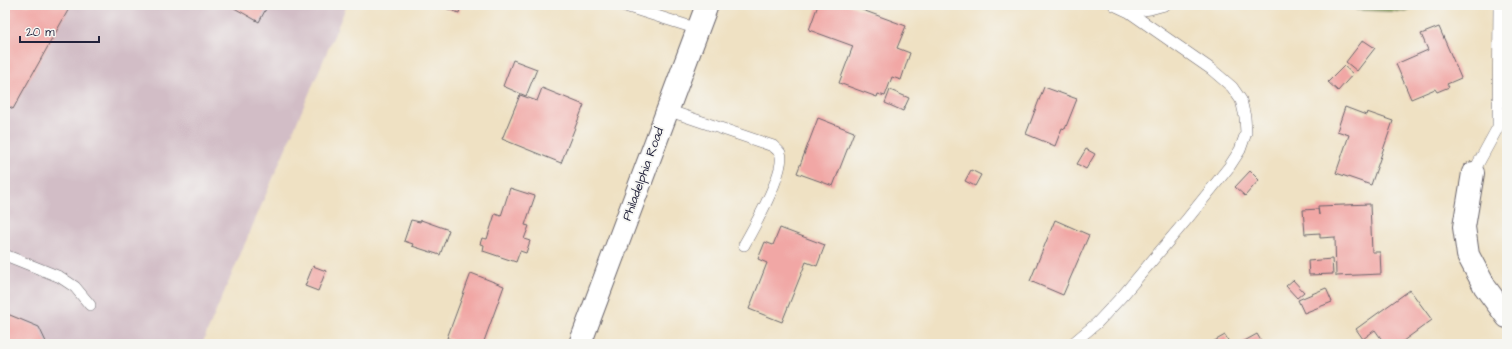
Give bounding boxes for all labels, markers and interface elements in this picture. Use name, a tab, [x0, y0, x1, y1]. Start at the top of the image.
scale bar	[20, 18, 99, 44]
text: 20 m	[26, 24, 55, 41]
street label: Philadelphia Road	[618, 124, 668, 223]

